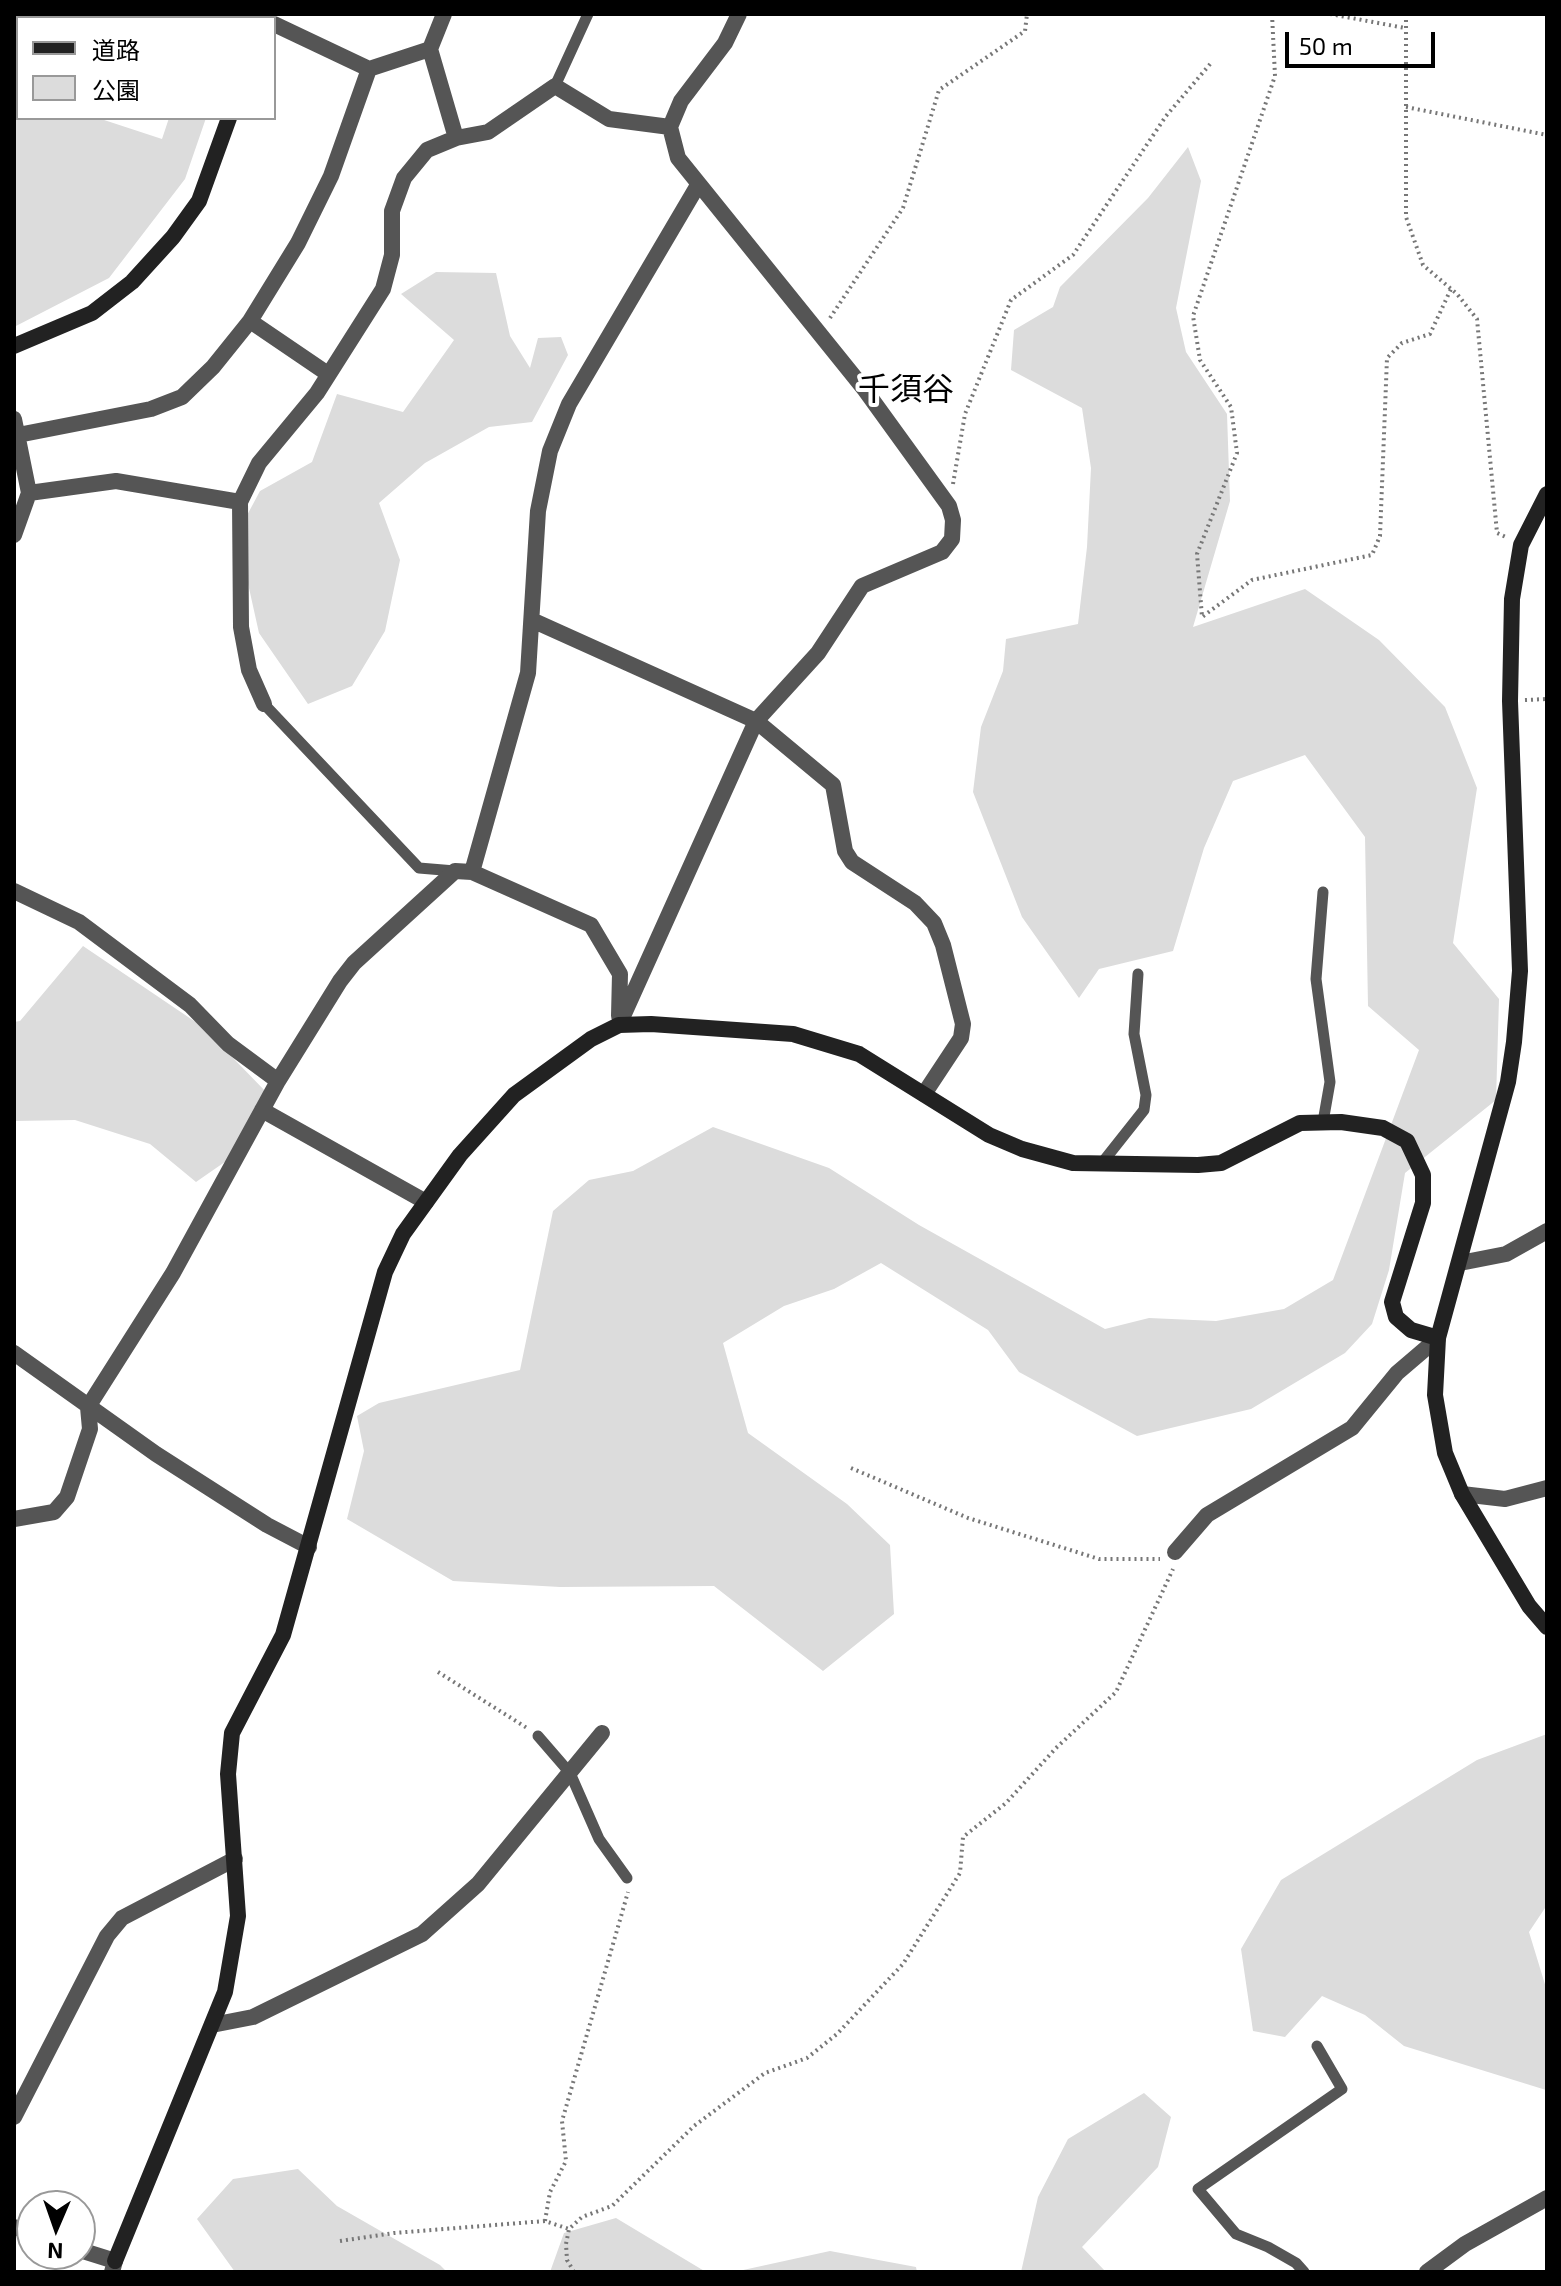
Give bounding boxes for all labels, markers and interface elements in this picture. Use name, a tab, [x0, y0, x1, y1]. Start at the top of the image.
legend	[16, 16, 276, 120]
scale bar	[1289, 16, 1439, 66]
text: 50 m	[1299, 31, 1353, 60]
text: 道路	[92, 35, 140, 64]
text: 公園	[92, 75, 140, 104]
district label: 千須谷	[858, 370, 954, 408]
north arrow	[16, 2190, 96, 2270]
text: N	[47, 2239, 64, 2265]

